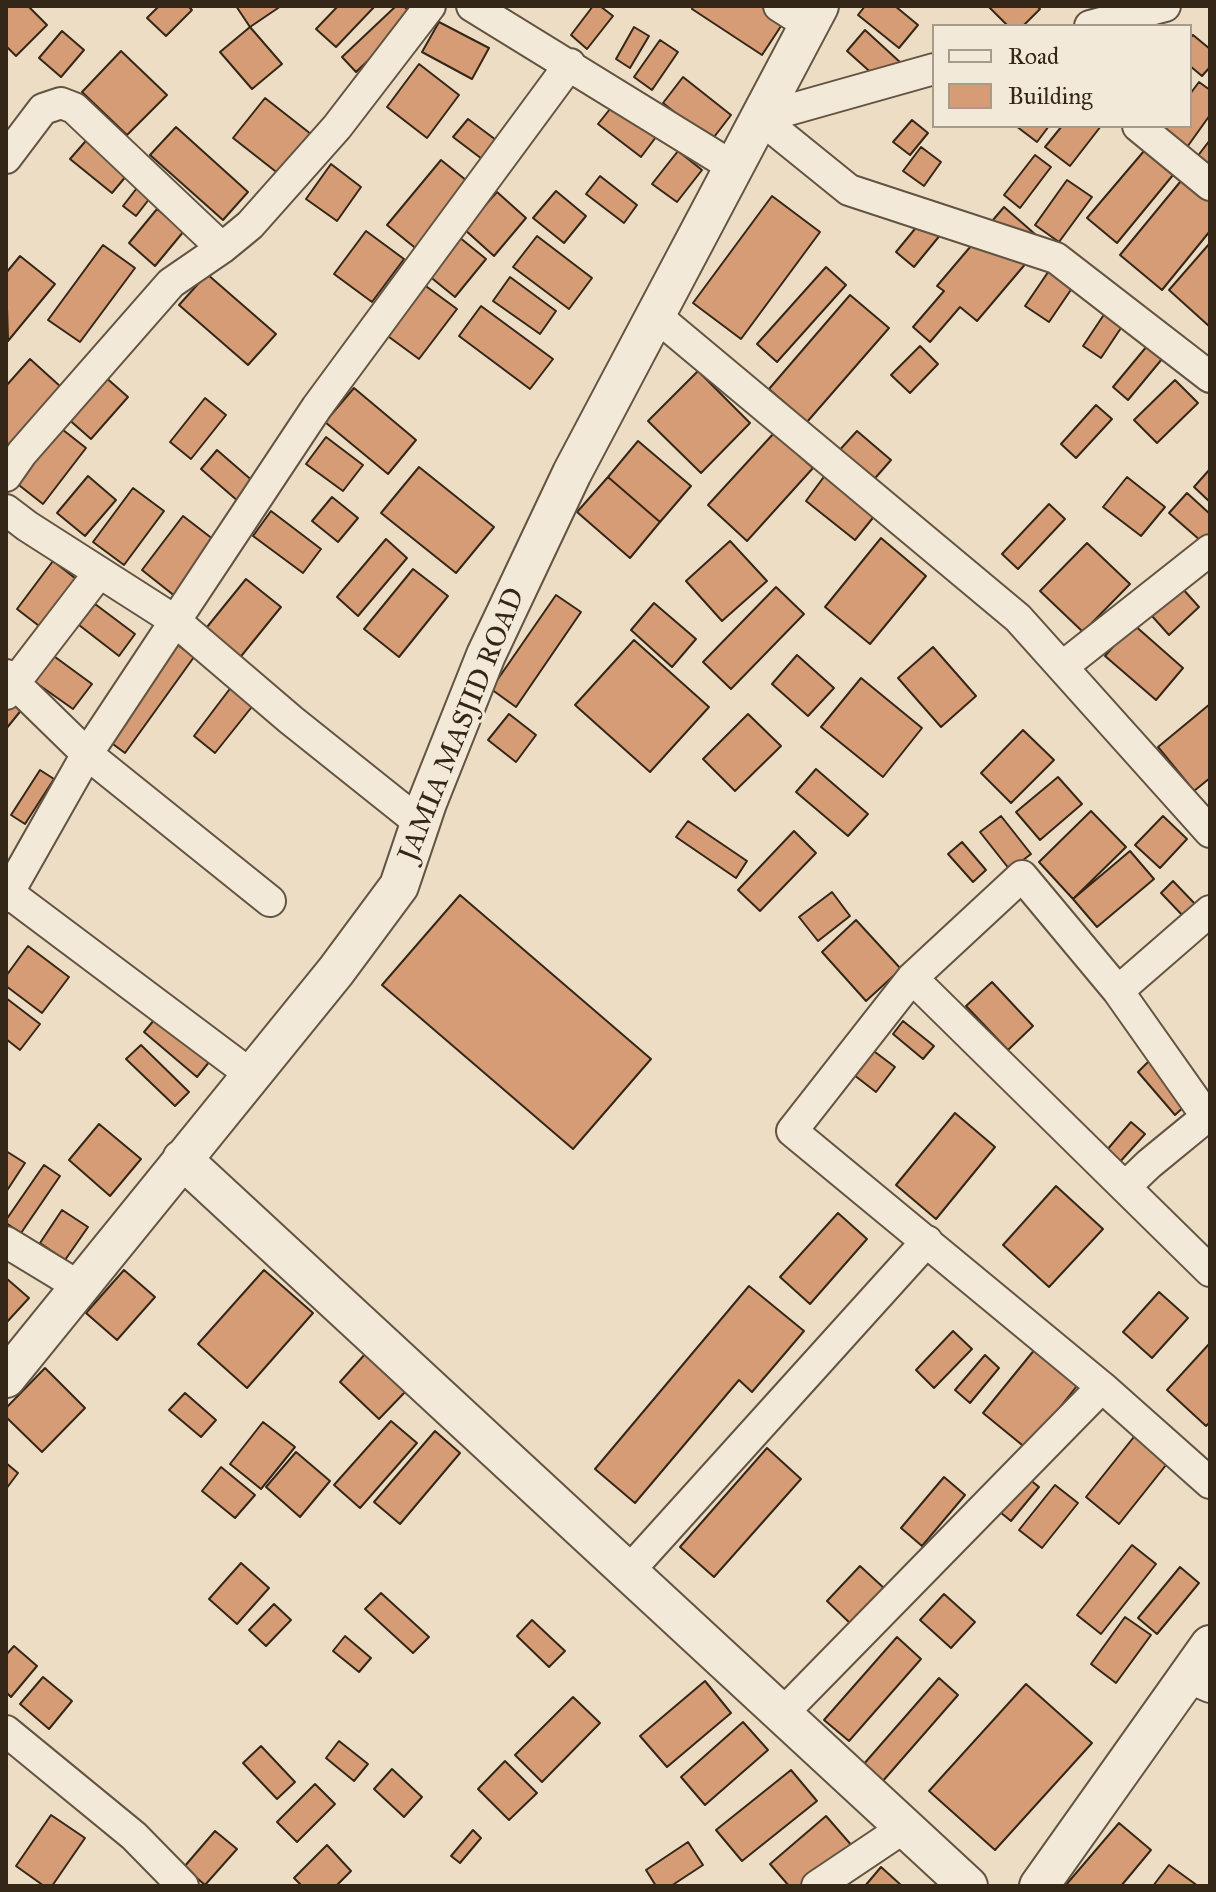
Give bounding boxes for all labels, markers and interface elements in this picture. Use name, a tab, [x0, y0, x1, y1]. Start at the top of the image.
legend	[932, 24, 1192, 128]
text: Road	[1008, 41, 1059, 71]
text: Building	[1008, 81, 1093, 111]
street label: JAMIA MASJID ROAD	[393, 583, 533, 867]

